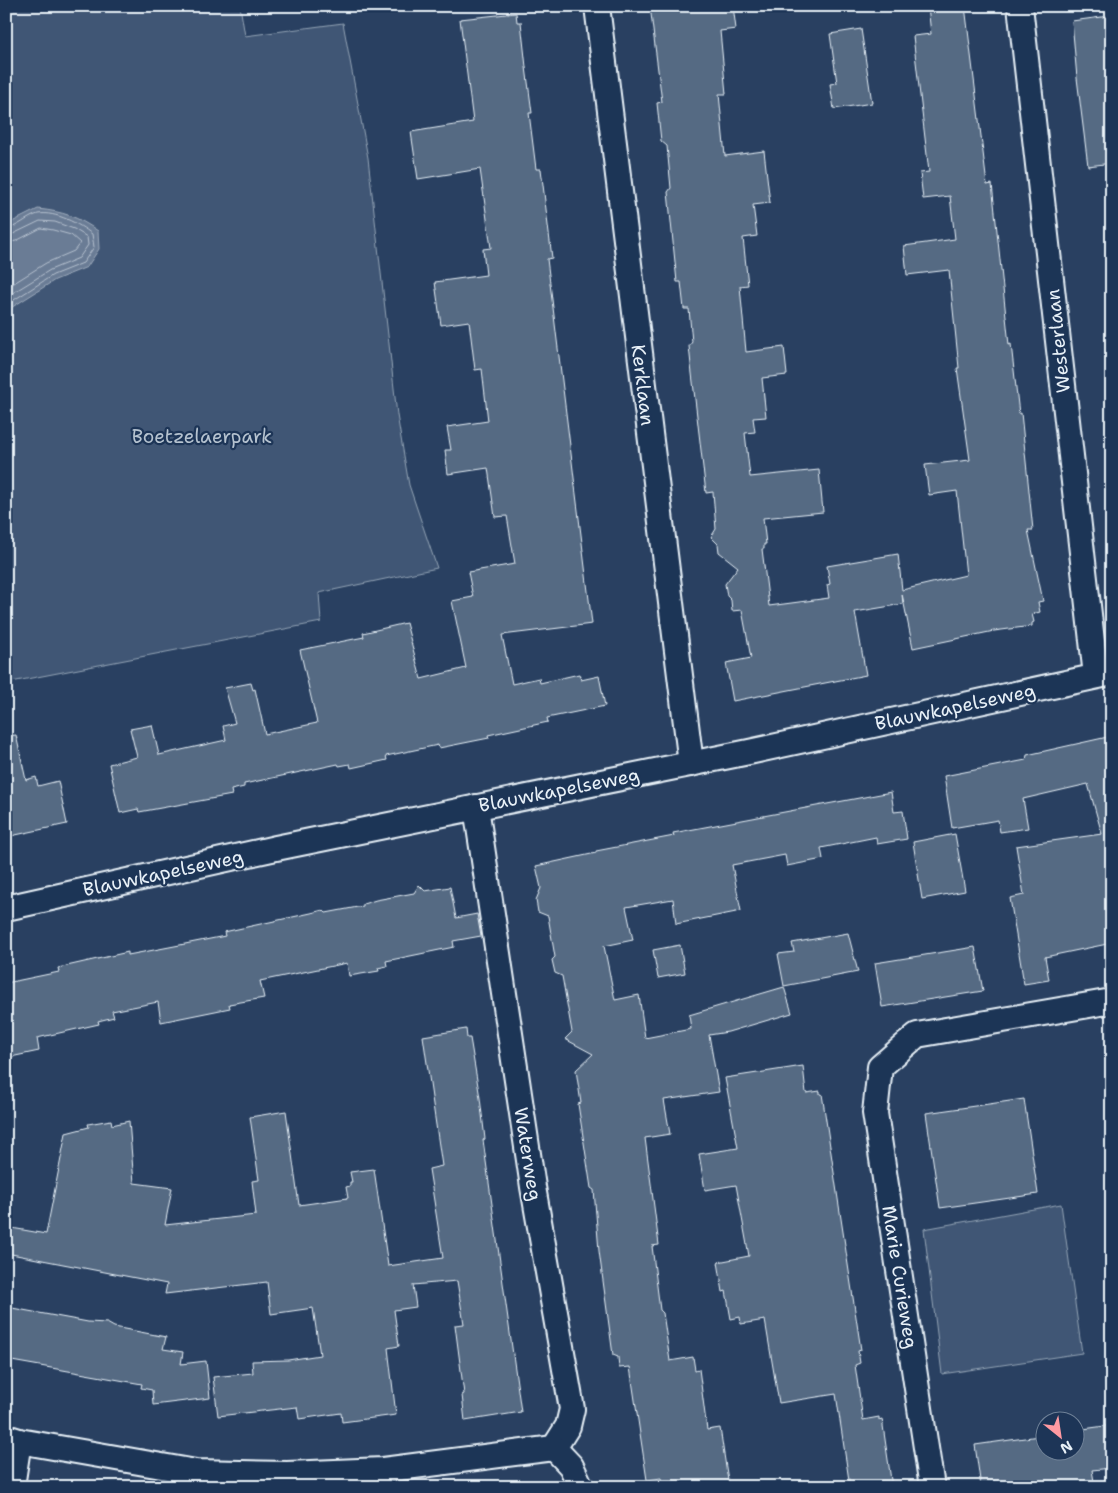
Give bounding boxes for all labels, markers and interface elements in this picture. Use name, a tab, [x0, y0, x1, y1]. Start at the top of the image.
street label: Westerlaan	[1040, 288, 1076, 394]
street label: Kerklaan	[626, 343, 660, 427]
park label: Boetzelaerpark	[132, 424, 272, 449]
street label: Blauwkapelseweg	[872, 678, 1038, 736]
street label: Blauwkapelseweg	[476, 762, 642, 818]
street label: Blauwkapelseweg	[80, 844, 246, 902]
street label: Waterweg	[508, 1105, 548, 1203]
street label: Marie Curieweg	[876, 1204, 924, 1350]
north arrow	[1036, 1410, 1086, 1460]
text: N	[1057, 1437, 1076, 1458]

